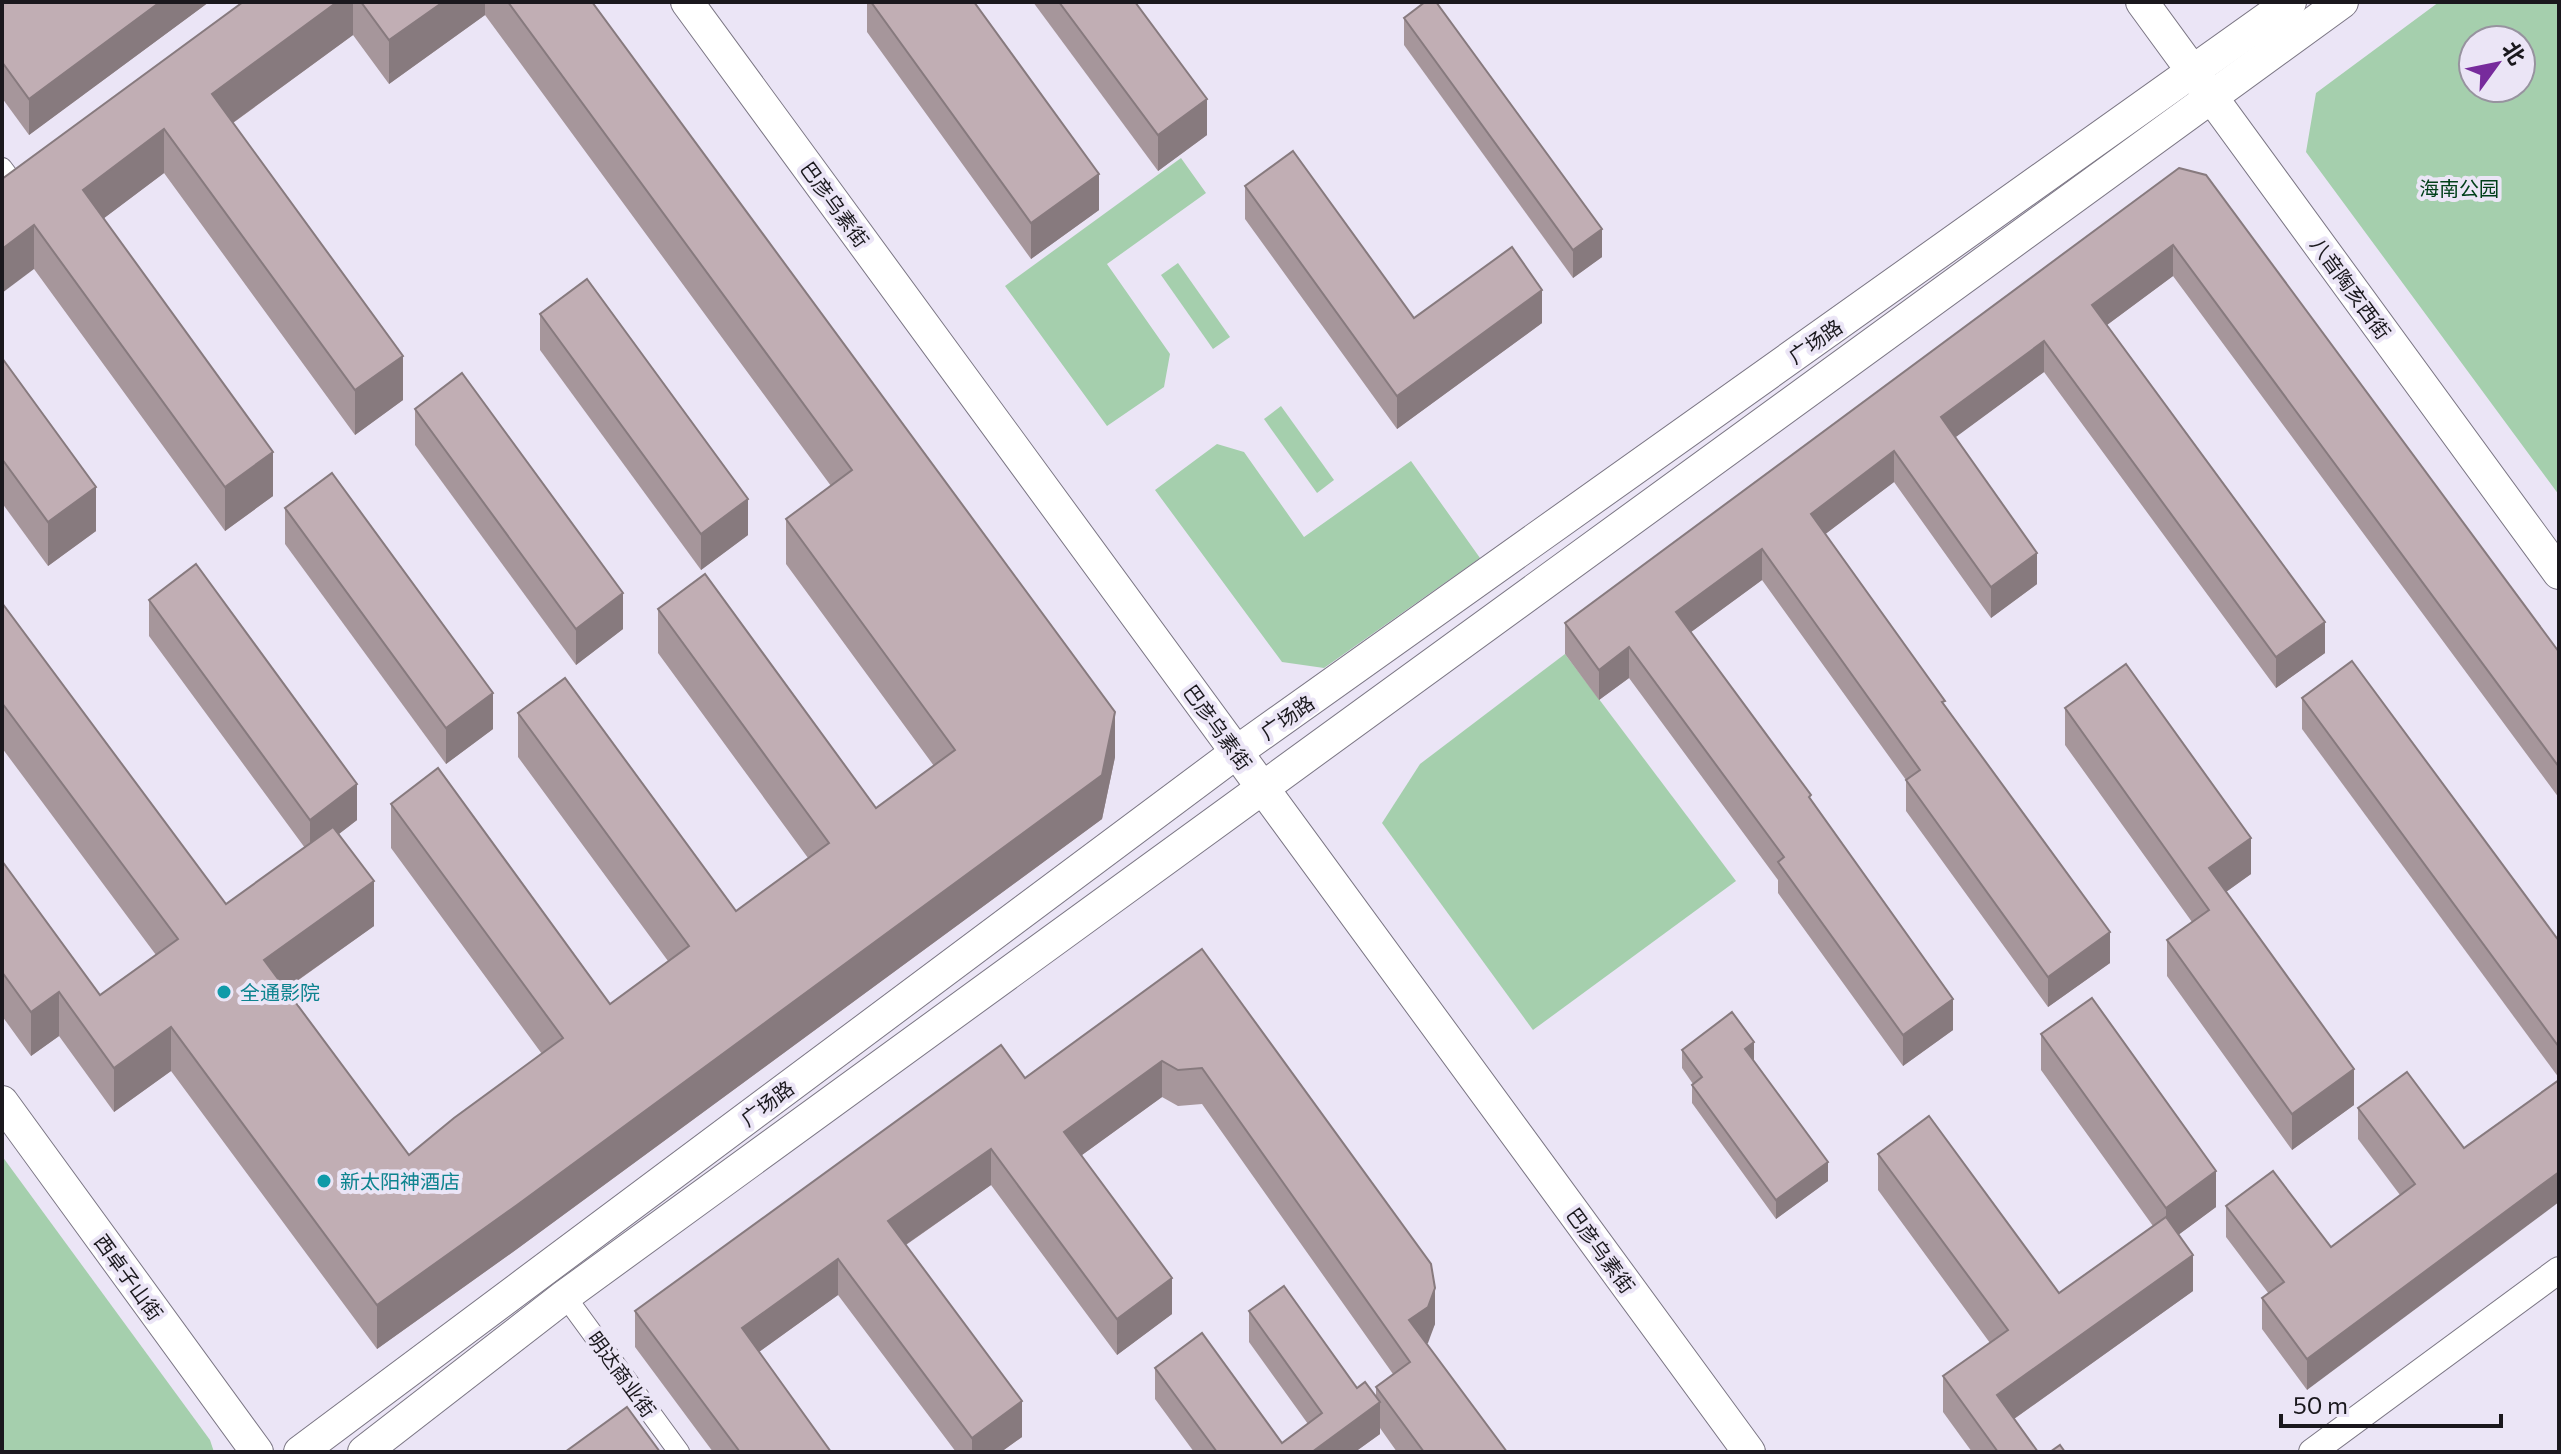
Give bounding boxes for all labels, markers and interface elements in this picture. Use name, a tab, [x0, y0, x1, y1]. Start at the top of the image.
north arrow	[2457, 24, 2537, 104]
text: 北	[2497, 36, 2532, 69]
street label: 巴彦乌素街	[796, 156, 874, 252]
park label: 海南公园	[2419, 176, 2499, 200]
street label: 八音陶亥西街	[2306, 232, 2396, 344]
street label: 广场路	[1784, 314, 1846, 368]
street label: 巴彦乌素街	[1179, 679, 1257, 775]
street label: 广场路	[1256, 690, 1318, 744]
place label: 全通影院	[240, 980, 320, 1004]
marker: 全通影院	[215, 983, 233, 1001]
street label: 广场路	[736, 1075, 798, 1131]
place label: 新太阳神酒店	[340, 1169, 460, 1193]
marker: 新太阳神酒店	[315, 1172, 333, 1190]
street label: 巴彦乌素街	[1562, 1202, 1640, 1298]
street label: 西卓子山街	[90, 1229, 168, 1325]
street label: 明达商业街	[583, 1326, 661, 1422]
scale bar	[2281, 1378, 2501, 1428]
text: 50 m	[2293, 1390, 2348, 1419]

